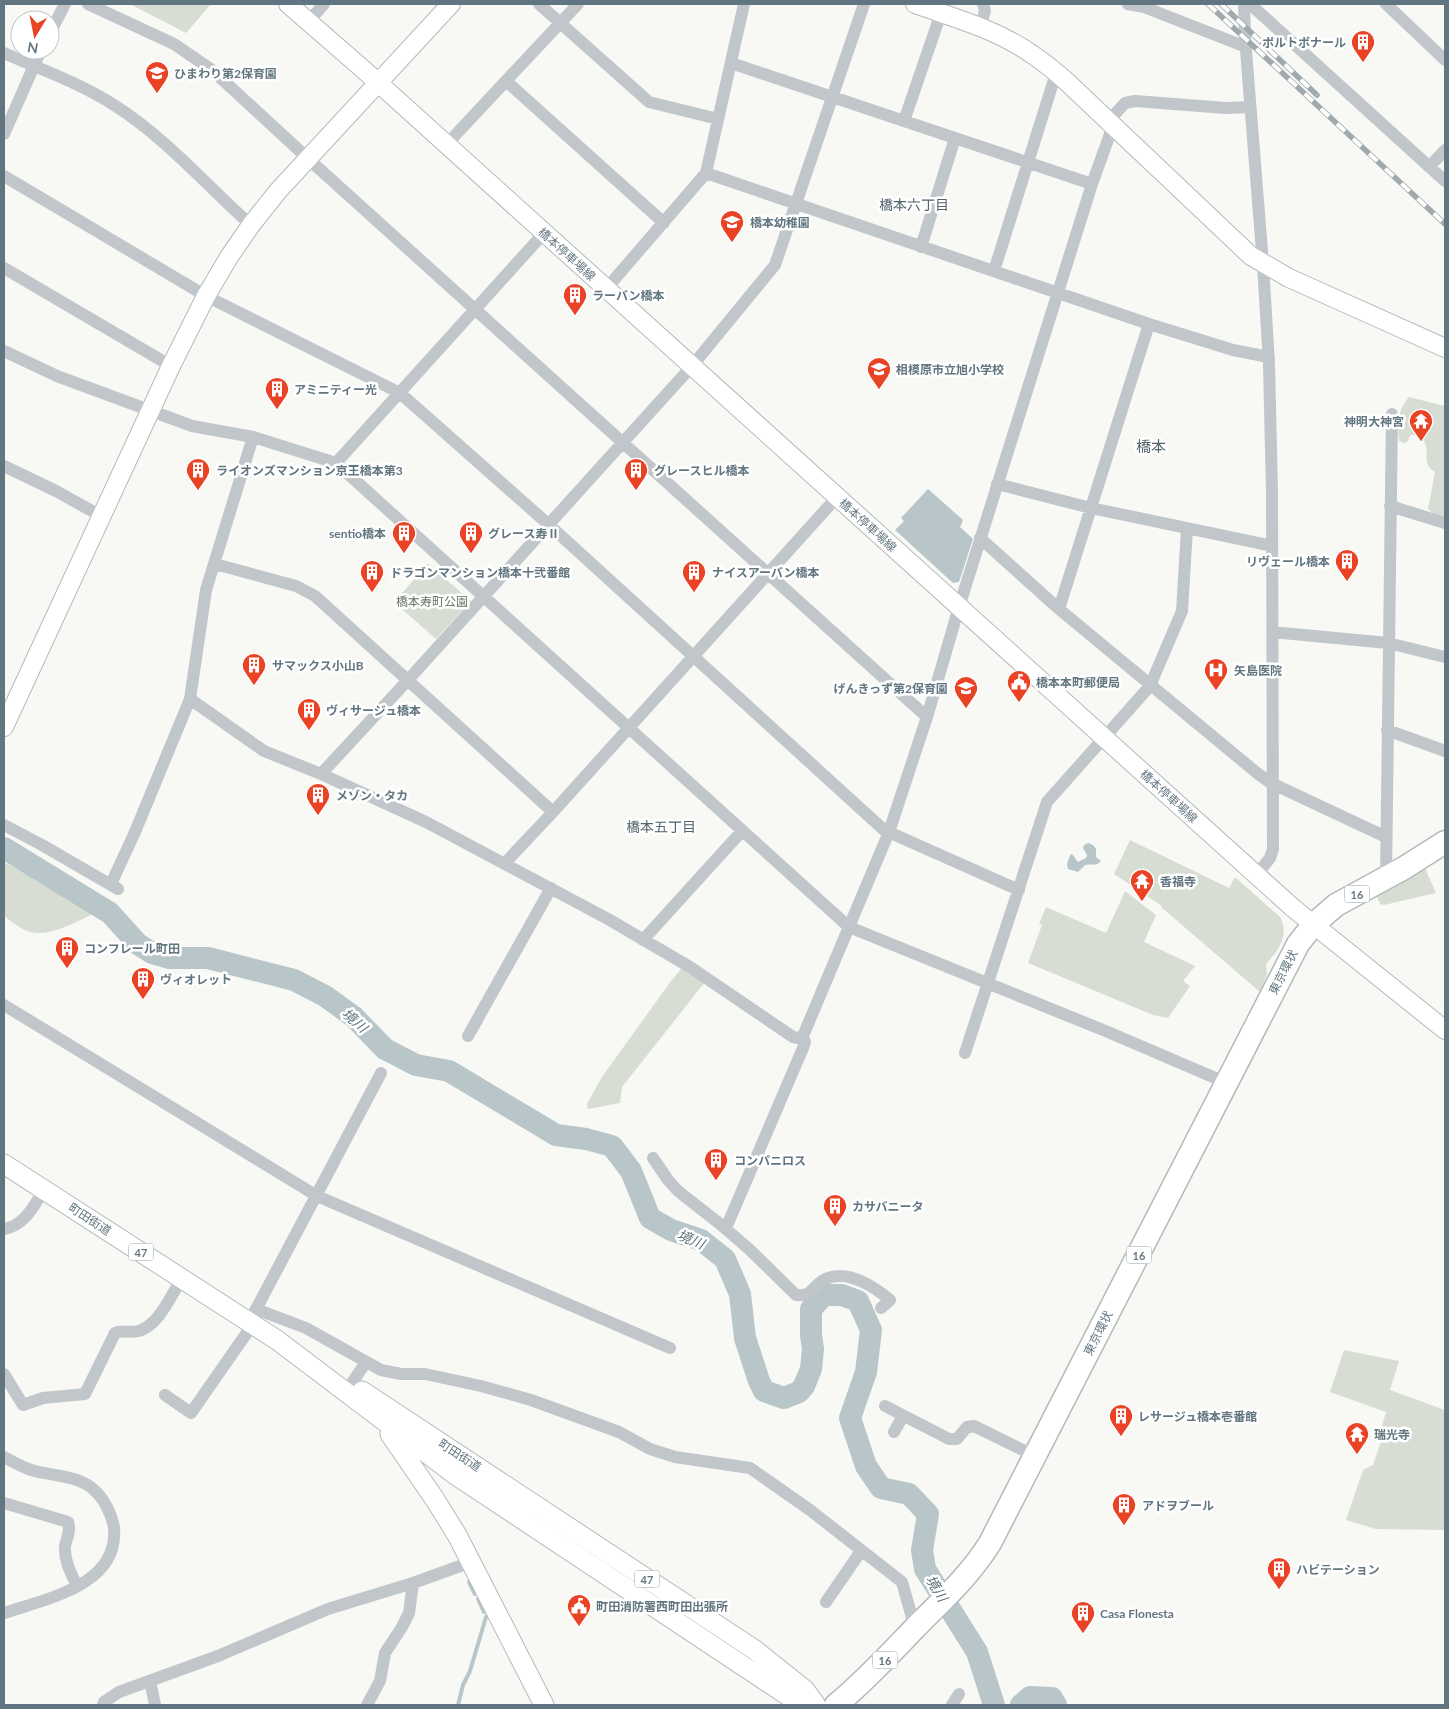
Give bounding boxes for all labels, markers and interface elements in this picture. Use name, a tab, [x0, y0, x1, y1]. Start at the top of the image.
north arrow	[10, 10, 60, 60]
building icon: ポルトボナール	[1350, 29, 1376, 63]
place label: ポルトボナール	[1262, 35, 1346, 50]
text: N	[26, 39, 39, 58]
school or university icon: ひまわり第2保育園	[144, 60, 170, 94]
place label: ひまわり第2保育園	[174, 66, 277, 81]
district label: 橋本六丁目	[879, 196, 949, 213]
school or university icon: 橋本幼稚園	[719, 209, 745, 243]
place label: 橋本幼稚園	[750, 215, 810, 230]
street label: 橋本停車場線	[535, 224, 599, 284]
building icon: ラーバン橋本	[562, 282, 588, 316]
place label: ラーバン橋本	[592, 288, 664, 303]
school or university icon: 相模原市立旭小学校	[866, 356, 892, 390]
place label: 相模原市立旭小学校	[896, 362, 1004, 377]
building icon: アミニティー光	[264, 376, 290, 410]
place label: アミニティー光	[294, 382, 377, 397]
temple icon: 神明大神宮	[1408, 408, 1434, 442]
place label: 神明大神宮	[1344, 414, 1404, 429]
district label: 橋本	[1136, 437, 1166, 455]
building icon: ライオンズマンション京王橋本第3	[185, 457, 211, 491]
building icon: グレースヒル橋本	[623, 457, 649, 491]
place label: ライオンズマンション京王橋本第3	[216, 463, 403, 478]
place label: グレースヒル橋本	[654, 463, 749, 478]
street label: 橋本停車場線	[836, 495, 900, 555]
building icon: sentio橋本	[391, 520, 417, 554]
building icon: グレース寿Ⅱ	[458, 520, 484, 554]
place label: sentio橋本	[329, 526, 386, 541]
place label: グレース寿Ⅱ	[488, 526, 559, 541]
building icon: リヴェール橋本	[1334, 548, 1360, 582]
place label: リヴェール橋本	[1246, 554, 1330, 569]
building icon: ドラゴンマンション橋本十弐番館	[359, 559, 385, 593]
building icon: ナイスアーバン橋本	[681, 559, 707, 593]
place label: ドラゴンマンション橋本十弐番館	[390, 565, 570, 580]
place label: ナイスアーバン橋本	[712, 565, 819, 580]
park label: 橋本寿町公園	[396, 594, 468, 609]
building icon: サマックス小山B	[241, 652, 267, 686]
hospital icon: 矢島医院	[1203, 657, 1229, 691]
place label: サマックス小山B	[272, 658, 364, 673]
place label: 矢島医院	[1234, 663, 1282, 678]
public building icon: 橋本本町郵便局	[1006, 669, 1032, 703]
school or university icon: げんきっず第2保育園	[953, 675, 979, 709]
place label: 橋本本町郵便局	[1036, 675, 1120, 690]
place label: げんきっず第2保育園	[834, 681, 948, 696]
building icon: ヴィサージュ橋本	[296, 697, 322, 731]
place label: ヴィサージュ橋本	[326, 703, 421, 718]
street label: 橋本停車場線	[1137, 766, 1201, 826]
building icon: メゾン・タカ	[305, 782, 331, 816]
place label: メゾン・タカ	[336, 788, 408, 803]
district label: 橋本五丁目	[626, 818, 696, 835]
temple icon: 香福寺	[1129, 868, 1155, 902]
place label: 香福寺	[1160, 874, 1196, 889]
road number: 16	[1344, 886, 1370, 902]
building icon: コンフレール町田	[54, 935, 80, 969]
place label: コンフレール町田	[84, 941, 180, 956]
street label: 東京環状	[1265, 947, 1301, 997]
building icon: ヴィオレット	[130, 966, 156, 1000]
place label: ヴィオレット	[160, 972, 232, 987]
water label: 境川	[339, 1004, 373, 1037]
building icon: コンパニロス	[703, 1147, 729, 1181]
place label: コンパニロス	[734, 1153, 806, 1168]
building icon: カサバニータ	[822, 1193, 848, 1227]
place label: カサバニータ	[852, 1199, 924, 1214]
street label: 町田街道	[66, 1200, 114, 1238]
water label: 境川	[675, 1226, 709, 1253]
road number: 47	[128, 1244, 154, 1260]
road number: 16	[1126, 1246, 1152, 1264]
street label: 東京環状	[1080, 1308, 1116, 1358]
building icon: レサージュ橋本壱番館	[1108, 1403, 1134, 1437]
place label: レサージュ橋本壱番館	[1138, 1409, 1257, 1424]
temple icon: 瑞光寺	[1344, 1421, 1370, 1455]
place label: 瑞光寺	[1374, 1427, 1410, 1442]
street label: 町田街道	[436, 1436, 484, 1474]
building icon: アドヲブール	[1111, 1492, 1137, 1526]
place label: アドヲブール	[1142, 1498, 1214, 1513]
building icon: ハビテーション	[1266, 1556, 1292, 1590]
place label: ハビテーション	[1296, 1562, 1380, 1577]
road number: 47	[634, 1570, 660, 1588]
water label: 境川	[922, 1572, 953, 1606]
public building icon: 町田消防署西町田出張所	[566, 1593, 592, 1627]
place label: 町田消防署西町田出張所	[596, 1599, 728, 1614]
building icon: Casa Flonesta	[1070, 1600, 1096, 1634]
place label: Casa Flonesta	[1100, 1606, 1174, 1621]
road number: 16	[872, 1652, 898, 1668]

